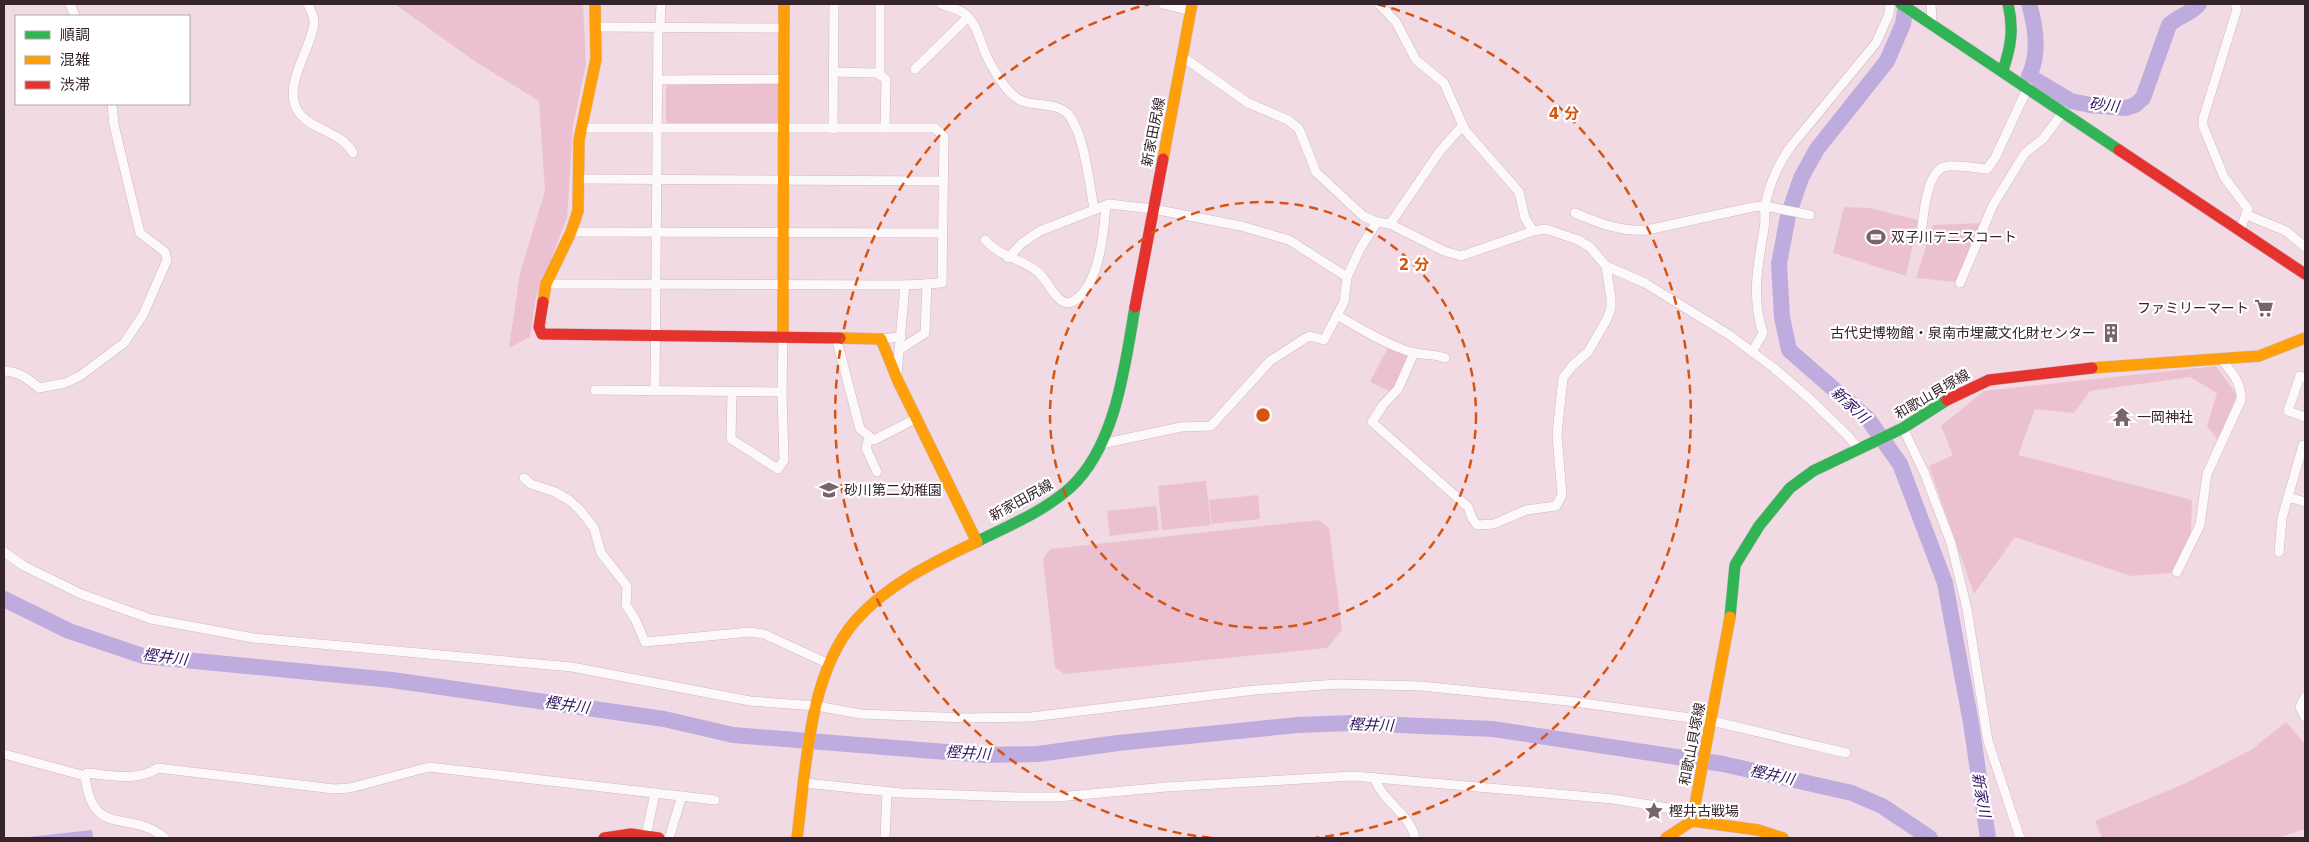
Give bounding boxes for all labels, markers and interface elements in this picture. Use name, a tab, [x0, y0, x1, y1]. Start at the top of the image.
legend	[15, 15, 190, 105]
text: 順調	[60, 26, 90, 44]
text: 混雑	[60, 51, 90, 69]
text: 渋滞	[60, 76, 90, 94]
water label: 砂川	[2088, 94, 2122, 116]
street label: 新家田尻線	[1138, 96, 1168, 168]
text: 4 分	[1549, 105, 1579, 123]
sports icon: 双子川テニスコート	[1865, 226, 1887, 248]
place label: 双子川テニスコート	[1891, 229, 2017, 245]
text: 2 分	[1399, 256, 1429, 274]
supermarket icon: ファミリーマート	[2253, 297, 2275, 319]
place label: ファミリーマート	[2137, 300, 2249, 316]
building icon: 古代史博物館・泉南市埋蔵文化財センター	[2100, 322, 2122, 344]
place label: 古代史博物館・泉南市埋蔵文化財センター	[1830, 325, 2096, 341]
street label: 和歌山貝塚線	[1892, 366, 1972, 422]
water label: 新家川	[1827, 383, 1874, 428]
centre of rings	[1254, 406, 1272, 424]
temple icon: 一岡神社	[2111, 406, 2133, 428]
place label: 一岡神社	[2137, 409, 2193, 425]
street label: 新家田尻線	[987, 476, 1055, 524]
school or university icon: 砂川第二幼稚園	[818, 479, 840, 501]
place label: 砂川第二幼稚園	[844, 482, 942, 498]
water label: 樫井川	[142, 645, 190, 669]
water label: 樫井川	[543, 693, 593, 717]
street label: 和歌山貝塚線	[1676, 701, 1708, 787]
water label: 樫井川	[1348, 715, 1396, 735]
water label: 樫井川	[945, 743, 993, 763]
water label: 樫井川	[1748, 762, 1798, 789]
water label: 新家川	[1968, 771, 1994, 821]
place icon: 樫井古戦場	[1643, 800, 1665, 822]
place label: 樫井古戦場	[1669, 803, 1739, 819]

